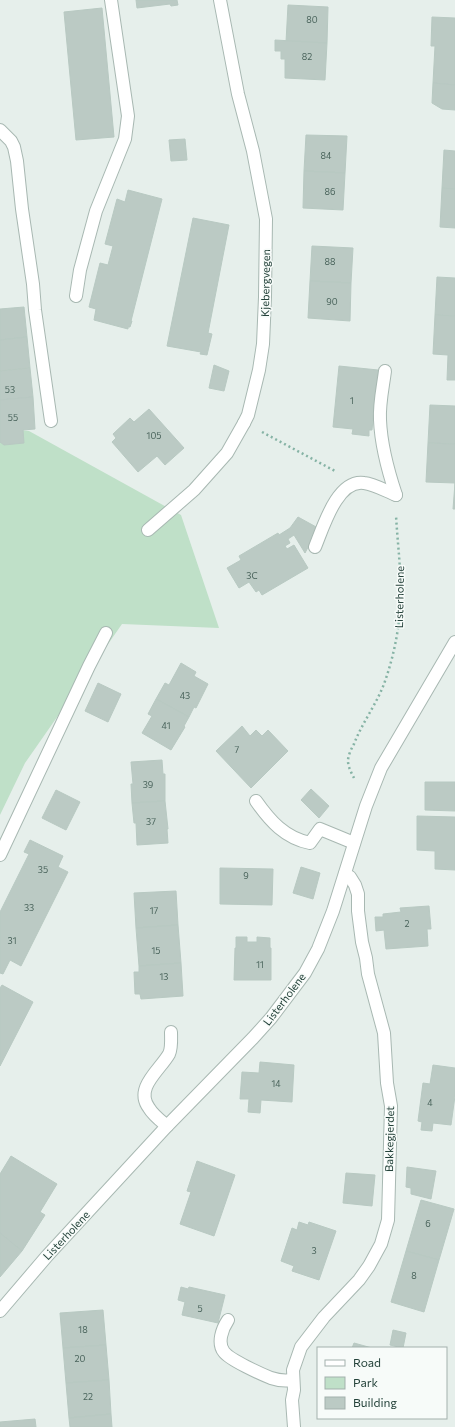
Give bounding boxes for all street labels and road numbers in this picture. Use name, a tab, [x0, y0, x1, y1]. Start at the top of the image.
street label: Kjebergvegen	[258, 249, 272, 317]
street label: Listerholene	[392, 566, 406, 628]
street label: Listerholene	[260, 970, 308, 1028]
street label: Bakkegjerdet	[382, 1106, 396, 1172]
street label: Listerholene	[40, 1208, 92, 1262]

